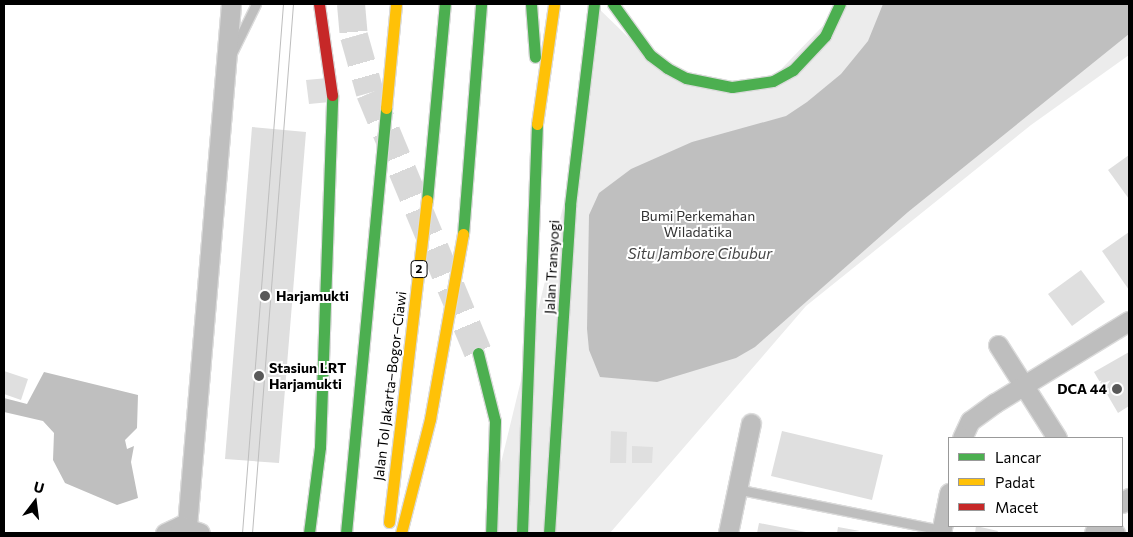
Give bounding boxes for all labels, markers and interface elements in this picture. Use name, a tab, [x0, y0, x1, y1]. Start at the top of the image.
park label: Bumi Perkemahan Wiladatika	[641, 208, 755, 240]
street label: Jalan Transyogi	[541, 219, 563, 315]
water label: Situ Jambore Cibubur	[628, 245, 772, 263]
road number: 2	[410, 260, 428, 278]
place label: Harjamukti	[276, 288, 349, 304]
marker: Harjamukti	[258, 289, 272, 303]
street label: Jalan Tol Jakarta–Bogor–Ciawi	[370, 290, 410, 482]
place label: Stasiun LRT Harjamukti	[269, 360, 346, 392]
marker: Stasiun LRT Harjamukti	[253, 370, 265, 382]
place label: DCA 44	[1057, 381, 1107, 397]
marker: DCA 44	[1111, 383, 1123, 395]
legend	[948, 437, 1123, 527]
text: Lancar	[995, 448, 1041, 466]
text: Padat	[995, 473, 1035, 491]
north arrow	[10, 477, 60, 527]
text: U	[32, 477, 46, 497]
text: Macet	[995, 498, 1038, 516]

